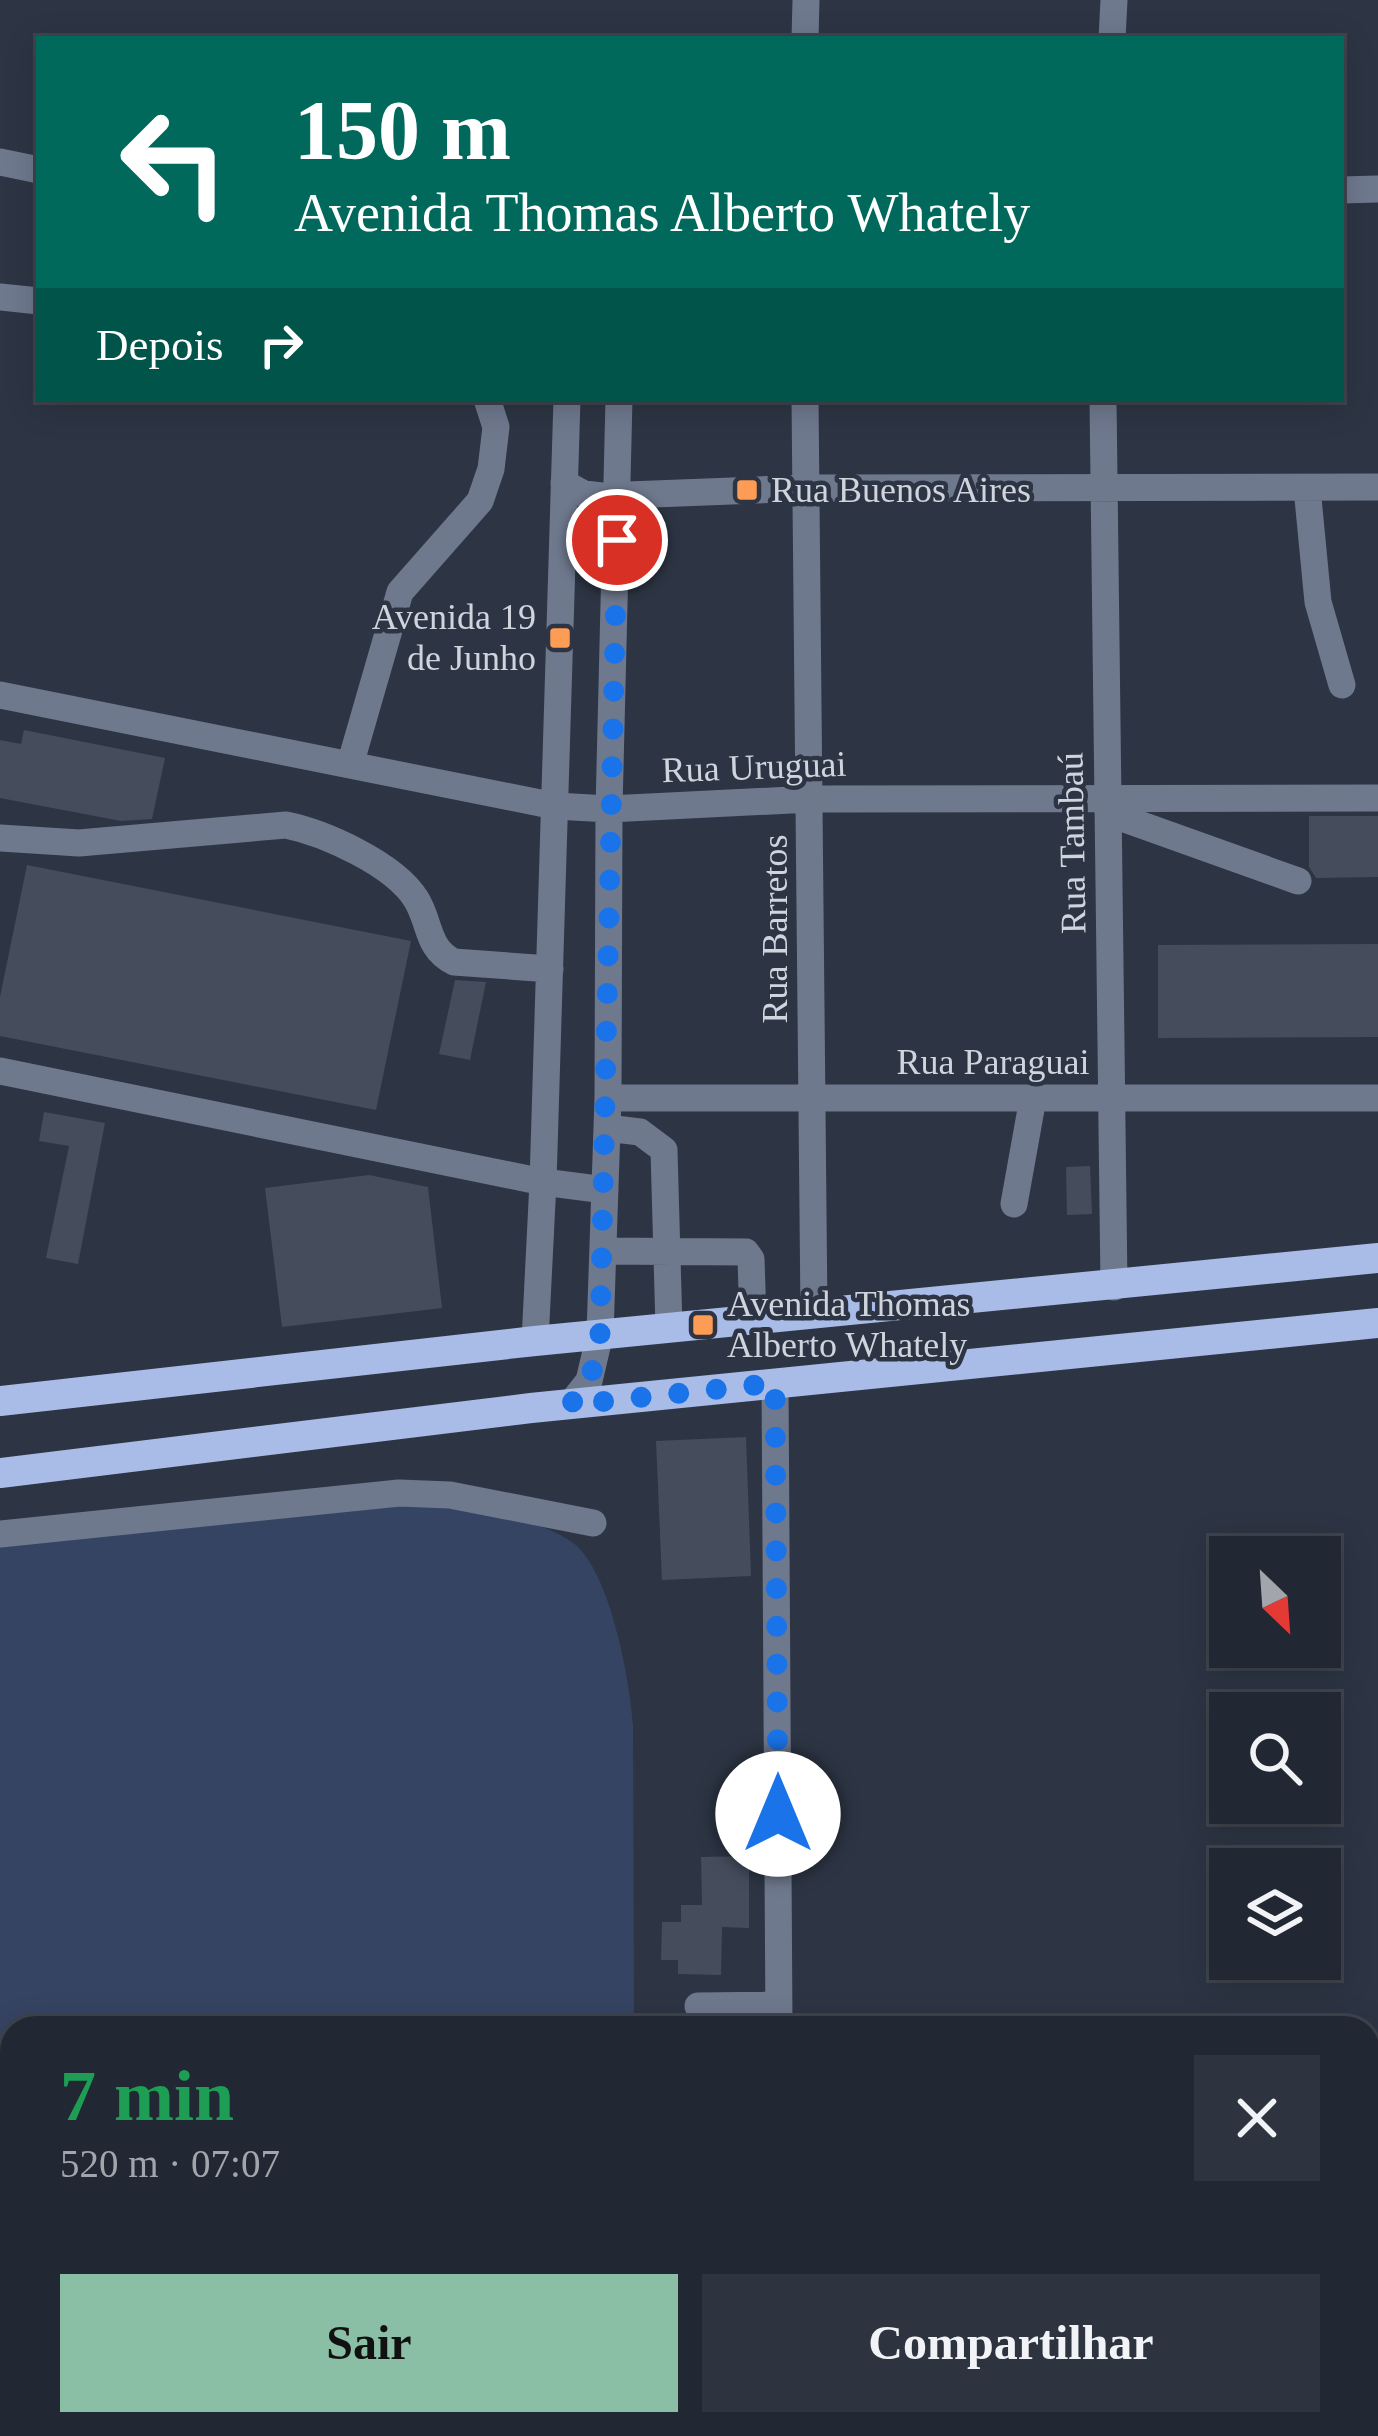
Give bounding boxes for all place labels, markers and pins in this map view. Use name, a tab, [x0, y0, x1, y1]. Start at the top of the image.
place label: Rua Buenos Aires	[771, 470, 1031, 510]
marker: Rua Buenos Aires	[734, 477, 760, 503]
pin	[566, 489, 668, 591]
place label: Avenida 19 de Junho	[372, 597, 536, 678]
marker: Avenida 19 de Junho	[547, 625, 573, 651]
place label: Avenida Thomas Alberto Whately	[727, 1284, 971, 1365]
marker: Avenida Thomas Alberto Whately	[690, 1312, 716, 1338]

